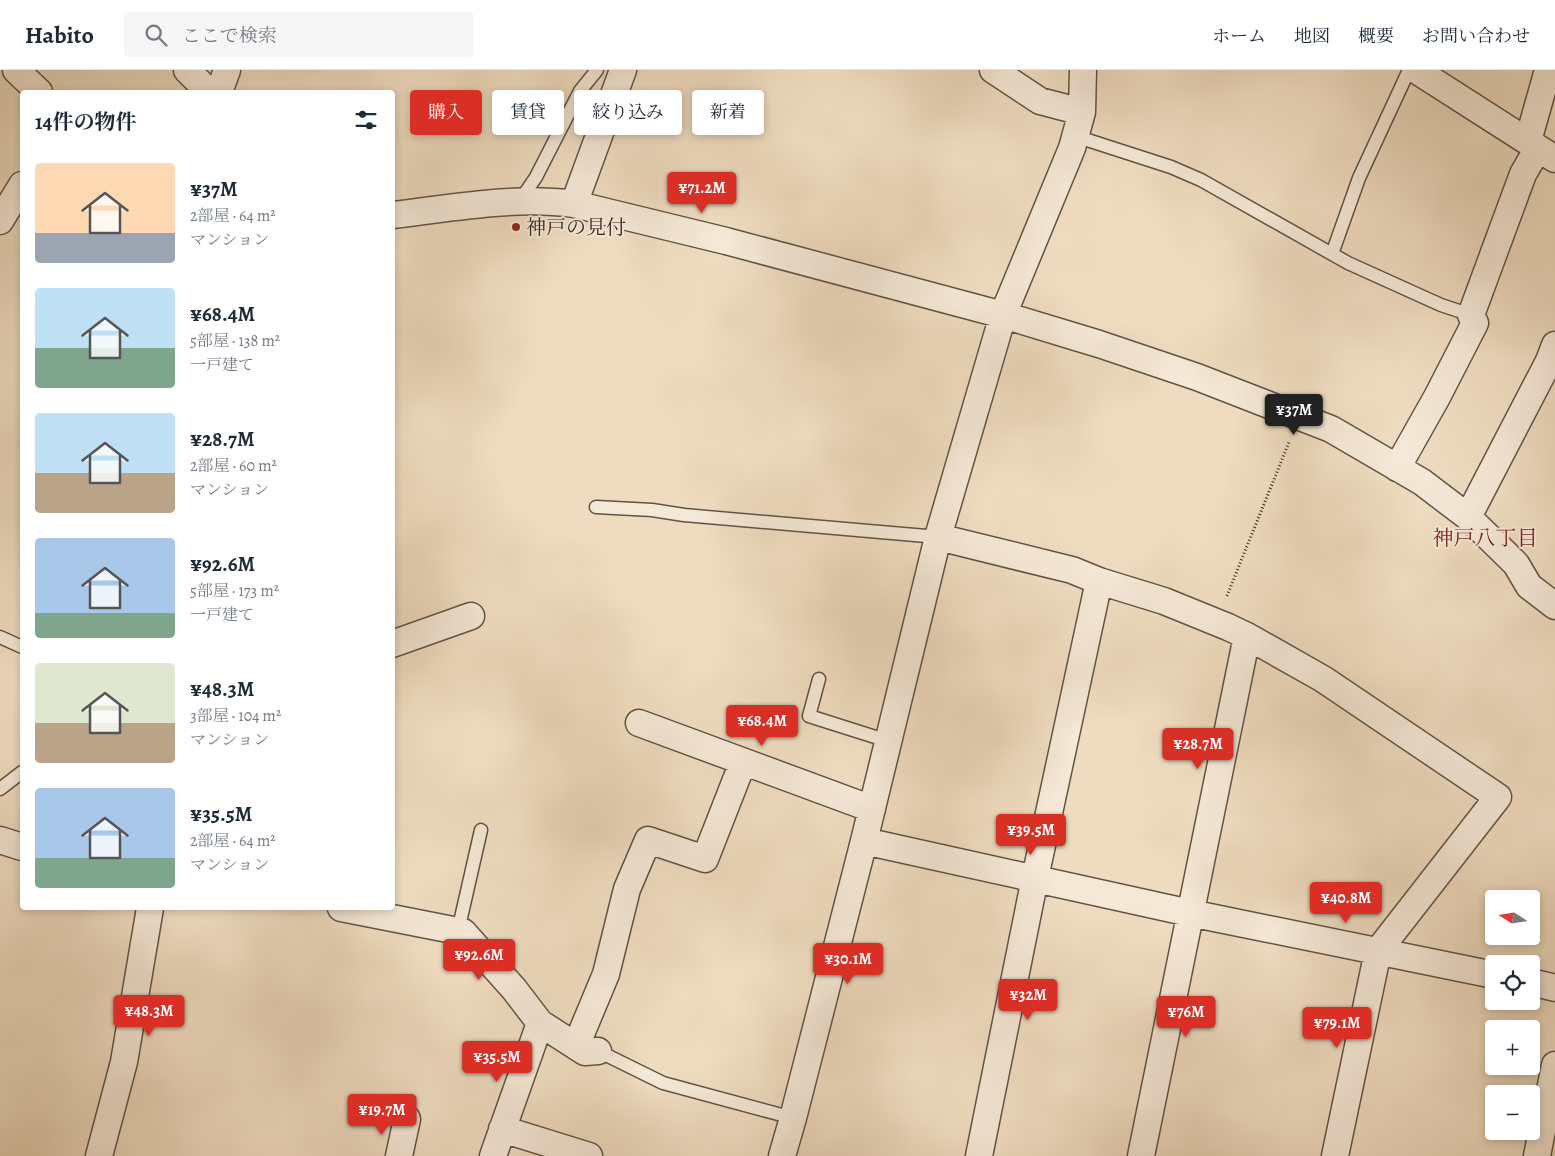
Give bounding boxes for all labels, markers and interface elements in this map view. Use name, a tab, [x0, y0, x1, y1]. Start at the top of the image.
search box	[124, 12, 474, 57]
text: Habito	[25, 19, 94, 51]
icon: search	[142, 21, 170, 49]
text: ここで検索	[182, 23, 277, 49]
text: ホーム	[1212, 24, 1266, 48]
text: 地図	[1294, 24, 1330, 48]
text: 概要	[1358, 24, 1394, 48]
text: お問い合わせ	[1422, 24, 1530, 48]
chip: 購入	[410, 90, 482, 135]
chip: 賃貸	[492, 90, 564, 135]
chip: 絞り込み	[574, 90, 682, 135]
chip: 新着	[692, 90, 764, 135]
icon: filters	[352, 106, 380, 134]
text: 14件の物件	[35, 108, 136, 136]
pin: ¥71.2M	[661, 172, 743, 214]
text: ¥37M	[190, 175, 238, 203]
text: ¥71.2M	[678, 177, 726, 199]
icon: home	[75, 183, 135, 243]
text: 2部屋 · 64 m²	[190, 205, 276, 227]
place label: 神戸の見付	[526, 214, 626, 241]
marker: 神戸の見付	[510, 221, 522, 233]
text: マンション	[190, 229, 269, 251]
text: ¥68.4M	[190, 300, 255, 328]
icon: home	[75, 308, 135, 368]
text: 5部屋 · 138 m²	[190, 330, 280, 352]
text: 一戸建て	[190, 354, 254, 376]
pin: ¥37M	[1264, 394, 1324, 436]
text: ¥37M	[1276, 399, 1312, 421]
text: ¥28.7M	[190, 425, 255, 453]
icon: home	[75, 433, 135, 493]
text: 2部屋 · 60 m²	[190, 455, 277, 477]
text: マンション	[190, 479, 269, 501]
district label: 神戸八丁目	[1433, 524, 1538, 552]
text: ¥92.6M	[190, 550, 255, 578]
icon: home	[75, 558, 135, 618]
text: 5部屋 · 173 m²	[190, 580, 279, 602]
text: 一戸建て	[190, 604, 254, 626]
text: ¥48.3M	[190, 675, 254, 703]
icon: home	[75, 683, 135, 743]
pin: ¥68.4M	[721, 704, 803, 747]
text: 3部屋 · 104 m²	[190, 705, 281, 727]
text: ¥68.4M	[737, 710, 787, 732]
pin: ¥28.7M	[1157, 728, 1239, 770]
text: マンション	[190, 729, 269, 751]
text: ¥28.7M	[1173, 733, 1223, 755]
text: ¥35.5M	[190, 800, 252, 828]
icon: home	[75, 808, 135, 868]
pin: ¥39.5M	[990, 814, 1072, 856]
text: ¥39.5M	[1007, 819, 1055, 841]
text: 2部屋 · 64 m²	[190, 830, 276, 852]
text: マンション	[190, 854, 269, 876]
pin: ¥40.8M	[1305, 882, 1387, 924]
text: ¥40.8M	[1321, 887, 1371, 909]
north arrow	[1485, 890, 1540, 945]
map controls	[1485, 890, 1540, 1140]
pin: ¥92.6M	[438, 938, 520, 981]
pin: ¥30.1M	[807, 942, 889, 985]
text: ¥92.6M	[454, 944, 504, 966]
text: ¥30.1M	[824, 948, 872, 970]
button: locate	[1485, 955, 1540, 1010]
pin: ¥32M	[998, 978, 1058, 1021]
text: ¥32M	[1009, 984, 1047, 1006]
pin: ¥48.3M	[108, 994, 190, 1037]
pin: ¥76M	[1156, 996, 1216, 1038]
text: ¥48.3M	[124, 1000, 174, 1022]
text: ¥76M	[1168, 1001, 1204, 1023]
pin: ¥79.1M	[1296, 1006, 1378, 1049]
text: ¥79.1M	[1313, 1012, 1361, 1034]
button: +	[1485, 1020, 1540, 1075]
pin: ¥35.5M	[456, 1040, 538, 1083]
text: ¥35.5M	[473, 1046, 521, 1068]
button: −	[1485, 1085, 1540, 1140]
pin: ¥19.7M	[341, 1094, 423, 1136]
text: ¥19.7M	[358, 1099, 406, 1121]

